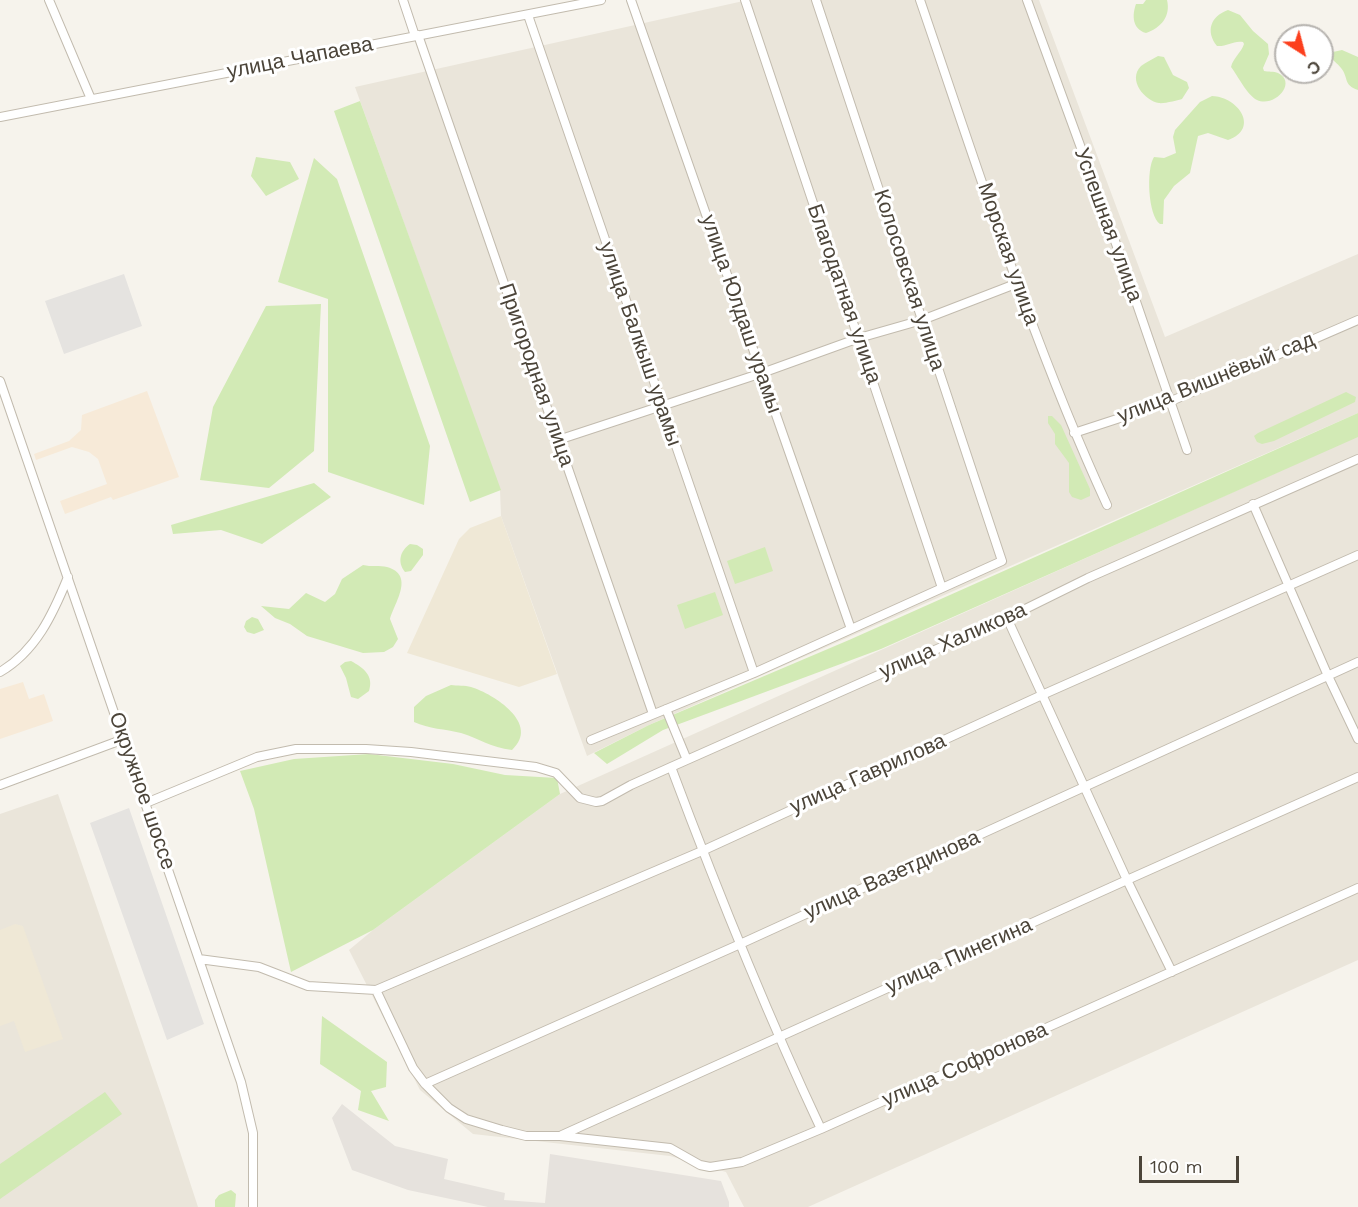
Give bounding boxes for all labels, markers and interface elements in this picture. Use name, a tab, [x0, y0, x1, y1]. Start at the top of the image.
north arrow	[1274, 24, 1334, 84]
street label: улица Чапаева	[225, 32, 375, 84]
text: С	[1303, 56, 1324, 78]
street label: Успешная улица	[1068, 145, 1148, 305]
street label: Морская улица	[972, 179, 1044, 329]
street label: Колосовская улица	[868, 186, 950, 374]
street label: Благодатная улица	[801, 201, 887, 387]
street label: улица Юлдаш урамы	[695, 211, 787, 417]
street label: улица Балкыш урамы	[593, 239, 687, 449]
street label: Пригородная улица	[493, 280, 579, 470]
street label: улица Вишнёвый сад	[1114, 327, 1318, 429]
street label: улица Халикова	[876, 597, 1030, 685]
street label: Окружное шоссе	[103, 709, 181, 873]
street label: улица Гаврилова	[786, 728, 950, 820]
street label: улица Вазетдинова	[800, 825, 984, 925]
street label: улица Пинегина	[882, 912, 1036, 1000]
street label: улица Софронова	[878, 1017, 1052, 1113]
scale bar	[1142, 1144, 1242, 1182]
text: 100 m	[1150, 1156, 1203, 1177]

